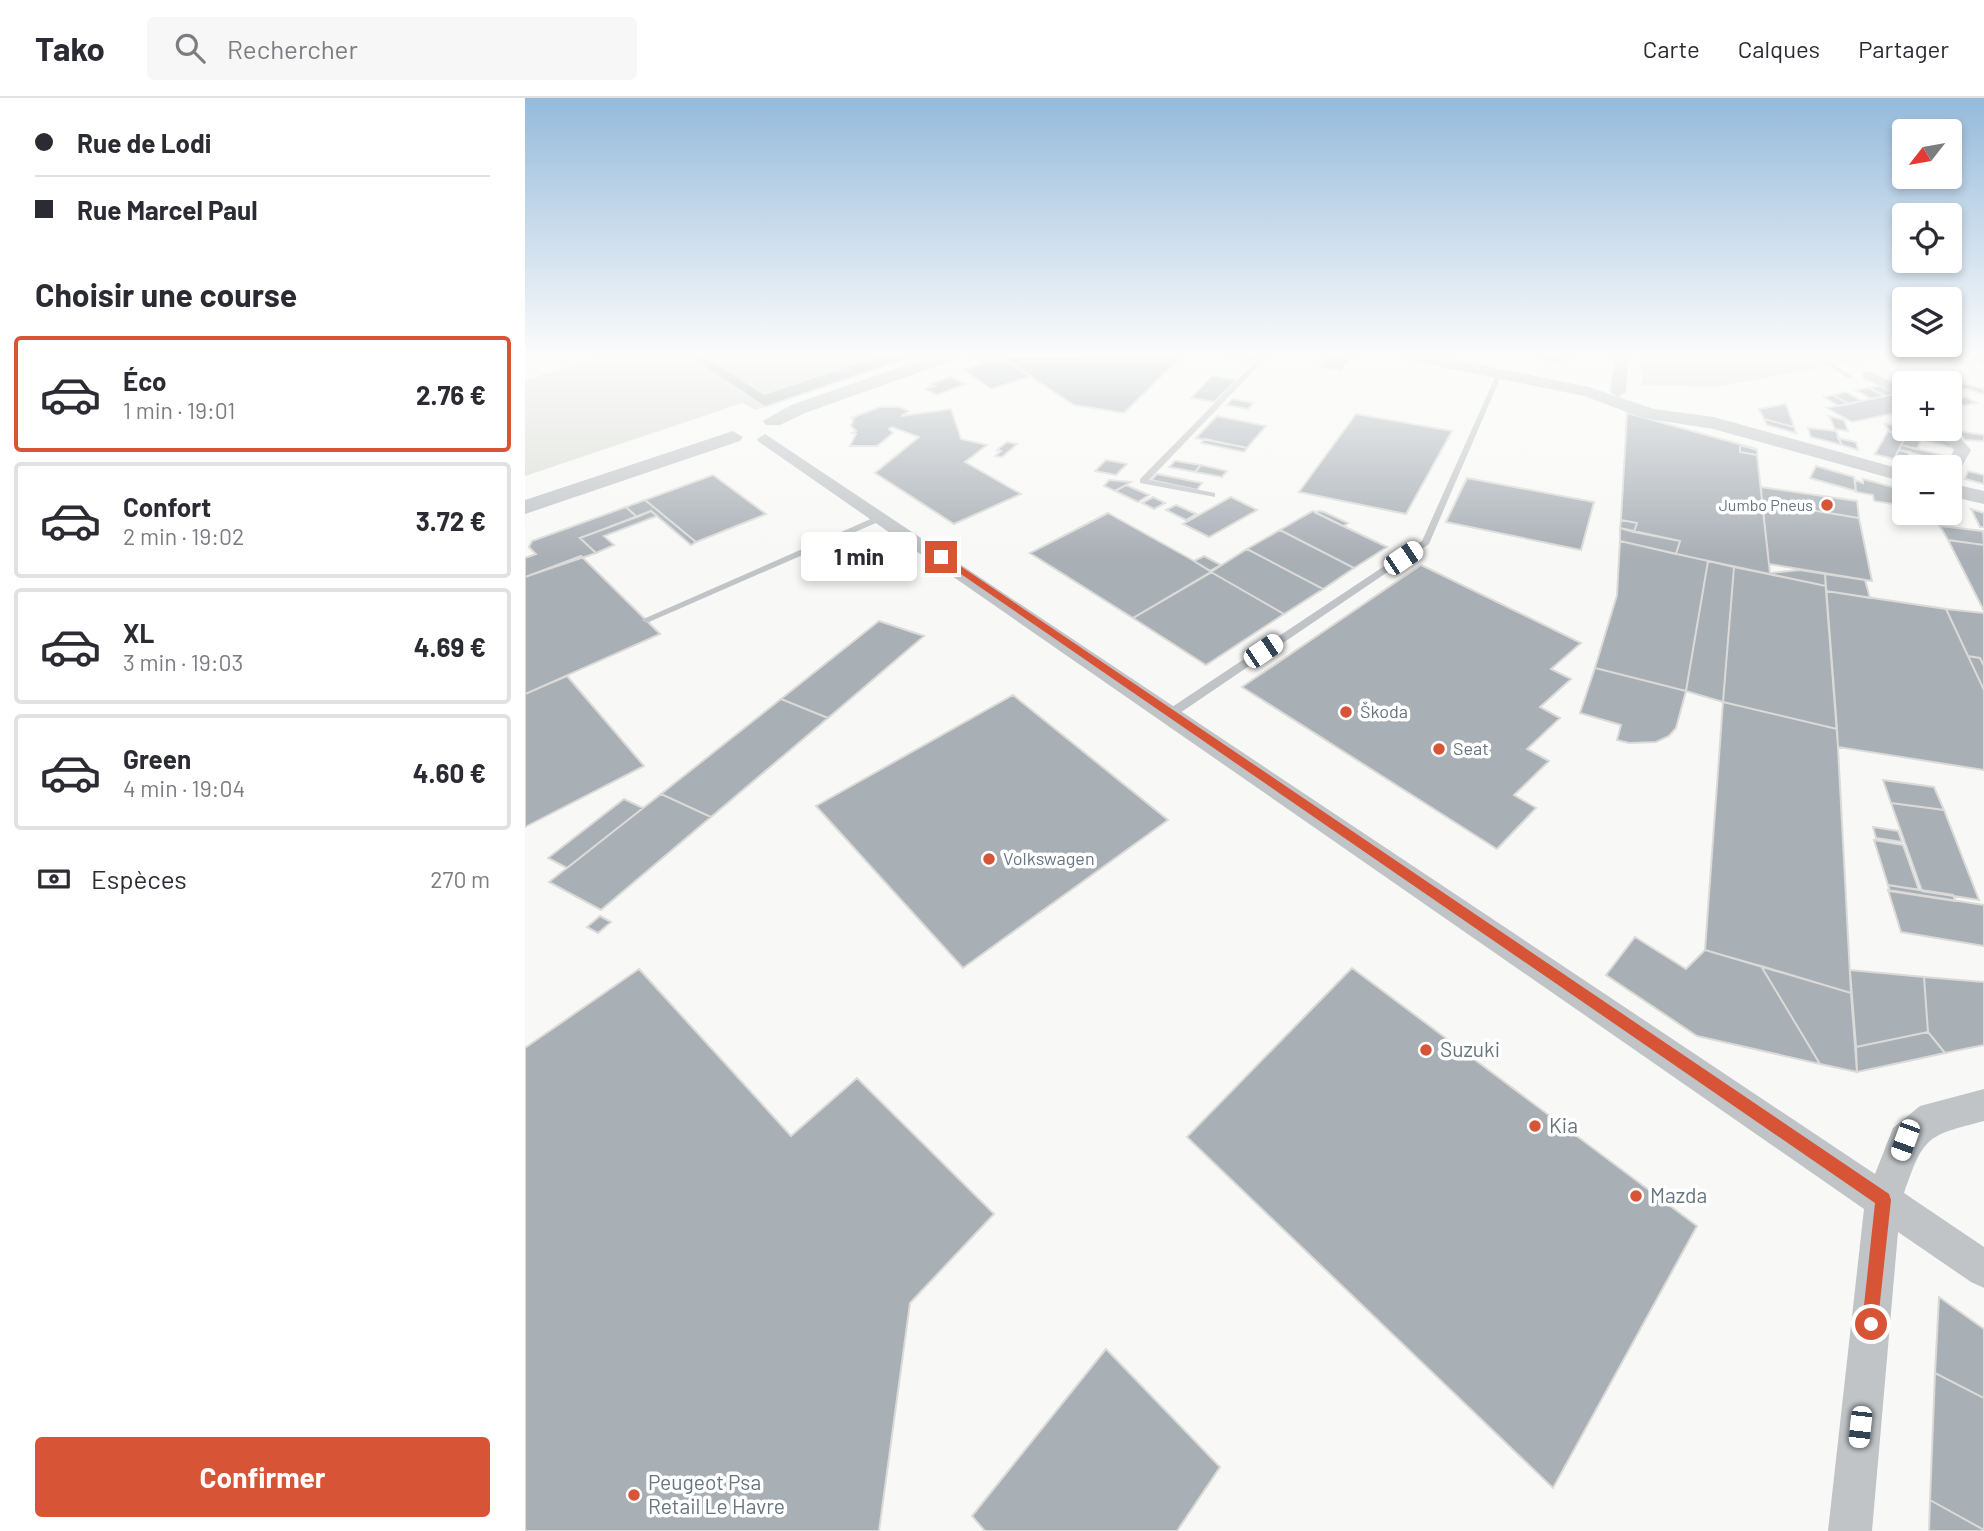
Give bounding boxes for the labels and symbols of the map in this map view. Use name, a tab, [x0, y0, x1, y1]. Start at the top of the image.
north arrow	[1892, 119, 1962, 189]
place label: Jumbo Pneus	[1719, 495, 1813, 514]
marker: Jumbo Pneus	[1819, 497, 1835, 513]
callout: 1 min	[801, 532, 917, 582]
car	[1380, 538, 1427, 578]
route end	[925, 541, 957, 573]
car	[1240, 631, 1287, 671]
place label: Škoda	[1360, 700, 1408, 722]
marker: Škoda	[1338, 704, 1354, 720]
place label: Seat	[1453, 737, 1489, 759]
marker: Seat	[1431, 741, 1447, 757]
place label: Volkswagen	[1003, 847, 1095, 869]
marker: Volkswagen	[981, 851, 997, 867]
place label: Suzuki	[1440, 1036, 1500, 1061]
marker: Suzuki	[1418, 1042, 1434, 1058]
place label: Kia	[1549, 1112, 1578, 1137]
car	[1888, 1117, 1923, 1163]
marker: Kia	[1527, 1118, 1543, 1134]
place label: Mazda	[1650, 1182, 1707, 1207]
marker: Mazda	[1628, 1188, 1644, 1204]
route start	[1855, 1308, 1887, 1340]
car	[1848, 1405, 1873, 1449]
place label: Peugeot Psa Retail Le Havre	[648, 1469, 785, 1518]
marker: Peugeot Psa Retail Le Havre	[626, 1487, 642, 1503]

